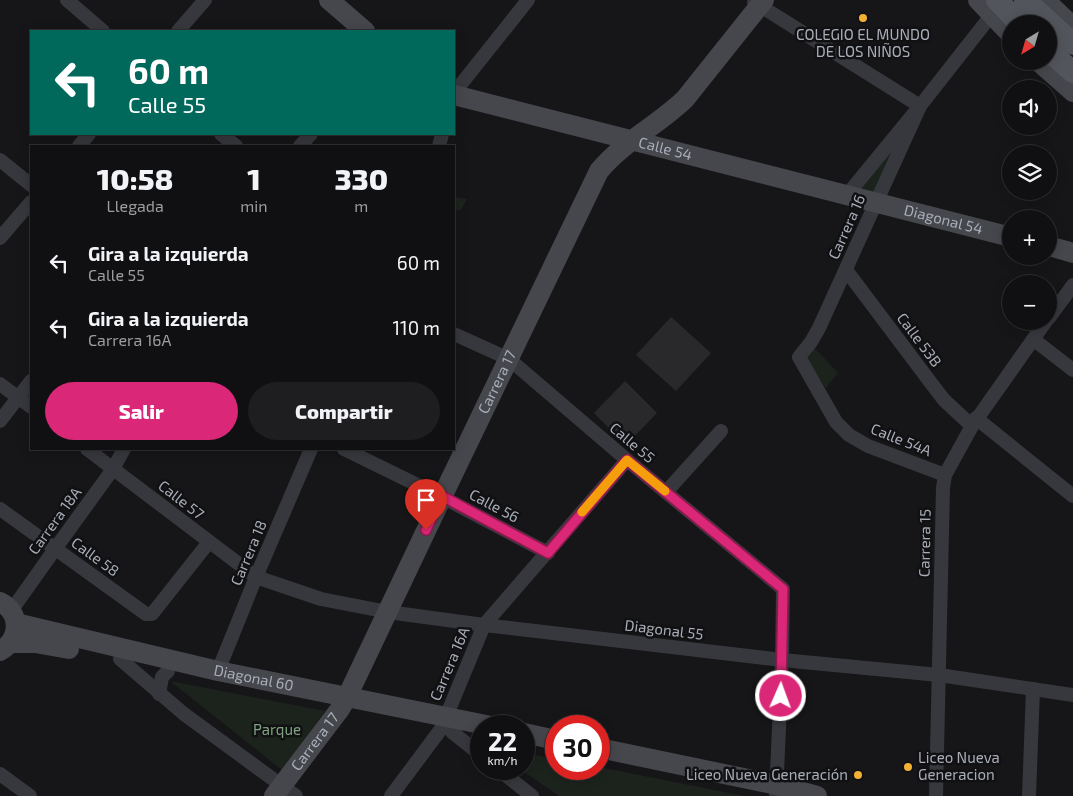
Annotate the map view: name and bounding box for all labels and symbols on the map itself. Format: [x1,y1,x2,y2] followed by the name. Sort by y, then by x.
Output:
[857,12,869,24] marker: COLEGIO EL MUNDO DE LOS NIÑOS
[1002,15,1058,70] north arrow
[796,25,930,60] place label: COLEGIO EL MUNDO DE LOS NIÑOS
[637,132,694,163] street label: Calle 54
[824,191,868,262] street label: Carrera 16
[902,200,985,237] street label: Diagonal 54
[894,309,946,370] street label: Calle 53B
[474,347,519,416] street label: Carrera 17
[606,418,659,466] street label: Calle 55
[868,419,935,460] street label: Calle 54A
[155,476,208,523] street label: Calle 57
[405,479,447,530] pin
[24,483,85,558] street label: Carrera 18A
[467,485,522,526] street label: Calle 56
[914,509,934,577] street label: Carrera 15
[226,517,270,588] street label: Carrera 18
[68,533,123,579] street label: Calle 58
[624,615,705,643] street label: Diagonal 55
[426,624,473,703] street label: Carrera 16A
[212,660,295,694] street label: Diagonal 60
[754,669,806,721] position arrow
[287,708,342,774] street label: Carrera 17
[545,715,610,780] speed limit sign: 30
[253,720,301,738] park label: Parque
[918,748,1000,783] place label: Liceo Nueva Generacion
[902,761,914,773] marker: Liceo Nueva Generacion
[686,765,848,783] place label: Liceo Nueva Generación
[852,769,864,781] marker: Liceo Nueva Generación

